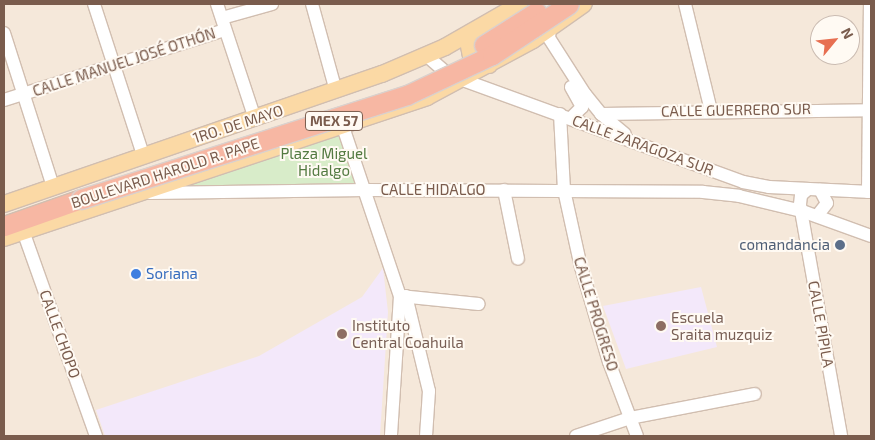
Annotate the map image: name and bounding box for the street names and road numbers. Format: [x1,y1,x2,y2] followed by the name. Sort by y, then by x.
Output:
[30,24,218,100] street label: CALLE MANUEL JOSÉ OTHÓN
[661,100,811,120] street label: CALLE GUERRERO SUR
[191,101,285,147] street label: 1RO. DE MAYO
[304,110,364,132] road number: MEX 57
[570,111,716,179] street label: CALLE ZARAGOZA SUR
[69,134,261,212] street label: BOULEVARD HAROLD R. PAPE
[380,181,486,199] street label: CALLE HIDALGO
[570,255,622,373] street label: CALLE PROGRESO
[805,279,837,369] street label: CALLE PÍPILA
[36,287,84,381] street label: CALLE CHOPO

